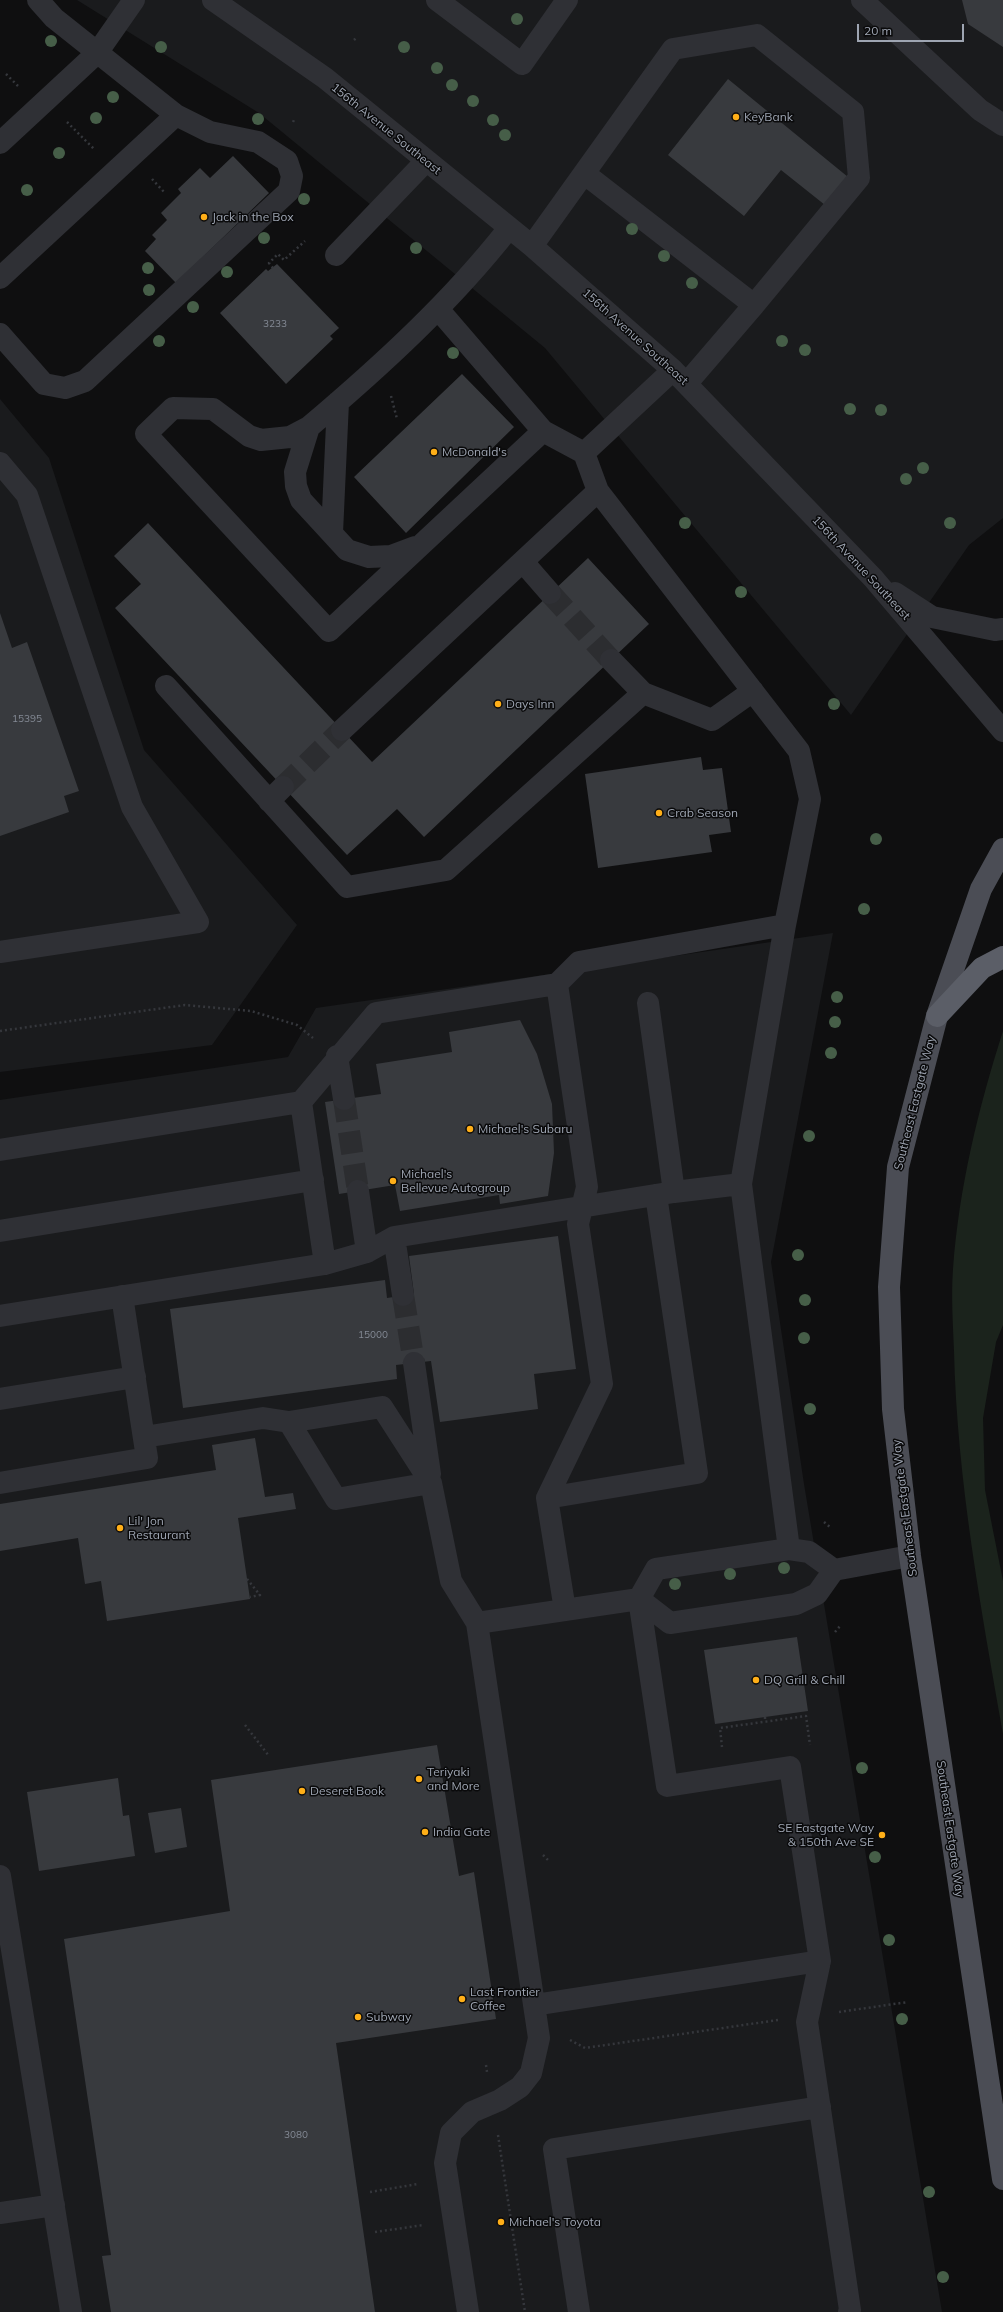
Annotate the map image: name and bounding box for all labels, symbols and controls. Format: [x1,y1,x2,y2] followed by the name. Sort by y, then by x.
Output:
[859,16,966,42] scale bar
[864,23,892,38] text: 20 m
[328,80,444,178] street label: 156th Avenue Southeast
[744,110,793,124] place label: KeyBank
[731,112,741,122] marker: KeyBank
[212,210,294,224] place label: Jack in the Box
[199,212,209,222] marker: Jack in the Box
[579,286,691,388] street label: 156th Avenue Southeast
[263,318,287,330] house number: 3233
[442,445,507,459] place label: McDonald's
[429,447,439,457] marker: McDonald's
[809,513,913,623] street label: 156th Avenue Southeast
[506,697,555,711] place label: Days Inn
[493,699,503,709] marker: Days Inn
[12,713,42,725] house number: 15395
[667,806,738,820] place label: Crab Season
[654,808,664,818] marker: Crab Season
[891,1034,939,1172] street label: Southeast Eastgate Way
[478,1122,573,1136] place label: Michael's Subaru
[465,1124,475,1134] marker: Michael's Subaru
[401,1167,510,1195] place label: Michael's Bellevue Autogroup
[388,1176,398,1186] marker: Michael's Bellevue Autogroup
[358,1329,388,1341] house number: 15000
[889,1439,921,1577] street label: Southeast Eastgate Way
[128,1514,190,1542] place label: Lil' Jon Restaurant
[115,1523,125,1533] marker: Lil' Jon Restaurant
[764,1673,845,1687] place label: DQ Grill & Chill
[751,1675,761,1685] marker: DQ Grill & Chill
[933,1760,967,1898] street label: Southeast Eastgate Way
[427,1765,480,1793] place label: Teriyaki and More
[414,1774,424,1784] marker: Teriyaki and More
[310,1784,384,1798] place label: Deseret Book
[297,1786,307,1796] marker: Deseret Book
[778,1821,874,1849] place label: SE Eastgate Way & 150th Ave SE
[433,1825,490,1839] place label: India Gate
[420,1827,430,1837] marker: India Gate
[877,1830,887,1840] marker: SE Eastgate Way & 150th Ave SE
[470,1985,540,2013] place label: Last Frontier Coffee
[457,1994,467,2004] marker: Last Frontier Coffee
[366,2010,411,2024] place label: Subway
[353,2012,363,2022] marker: Subway
[284,2129,308,2141] house number: 3080
[509,2215,601,2229] place label: Michael's Toyota
[496,2217,506,2227] marker: Michael's Toyota

